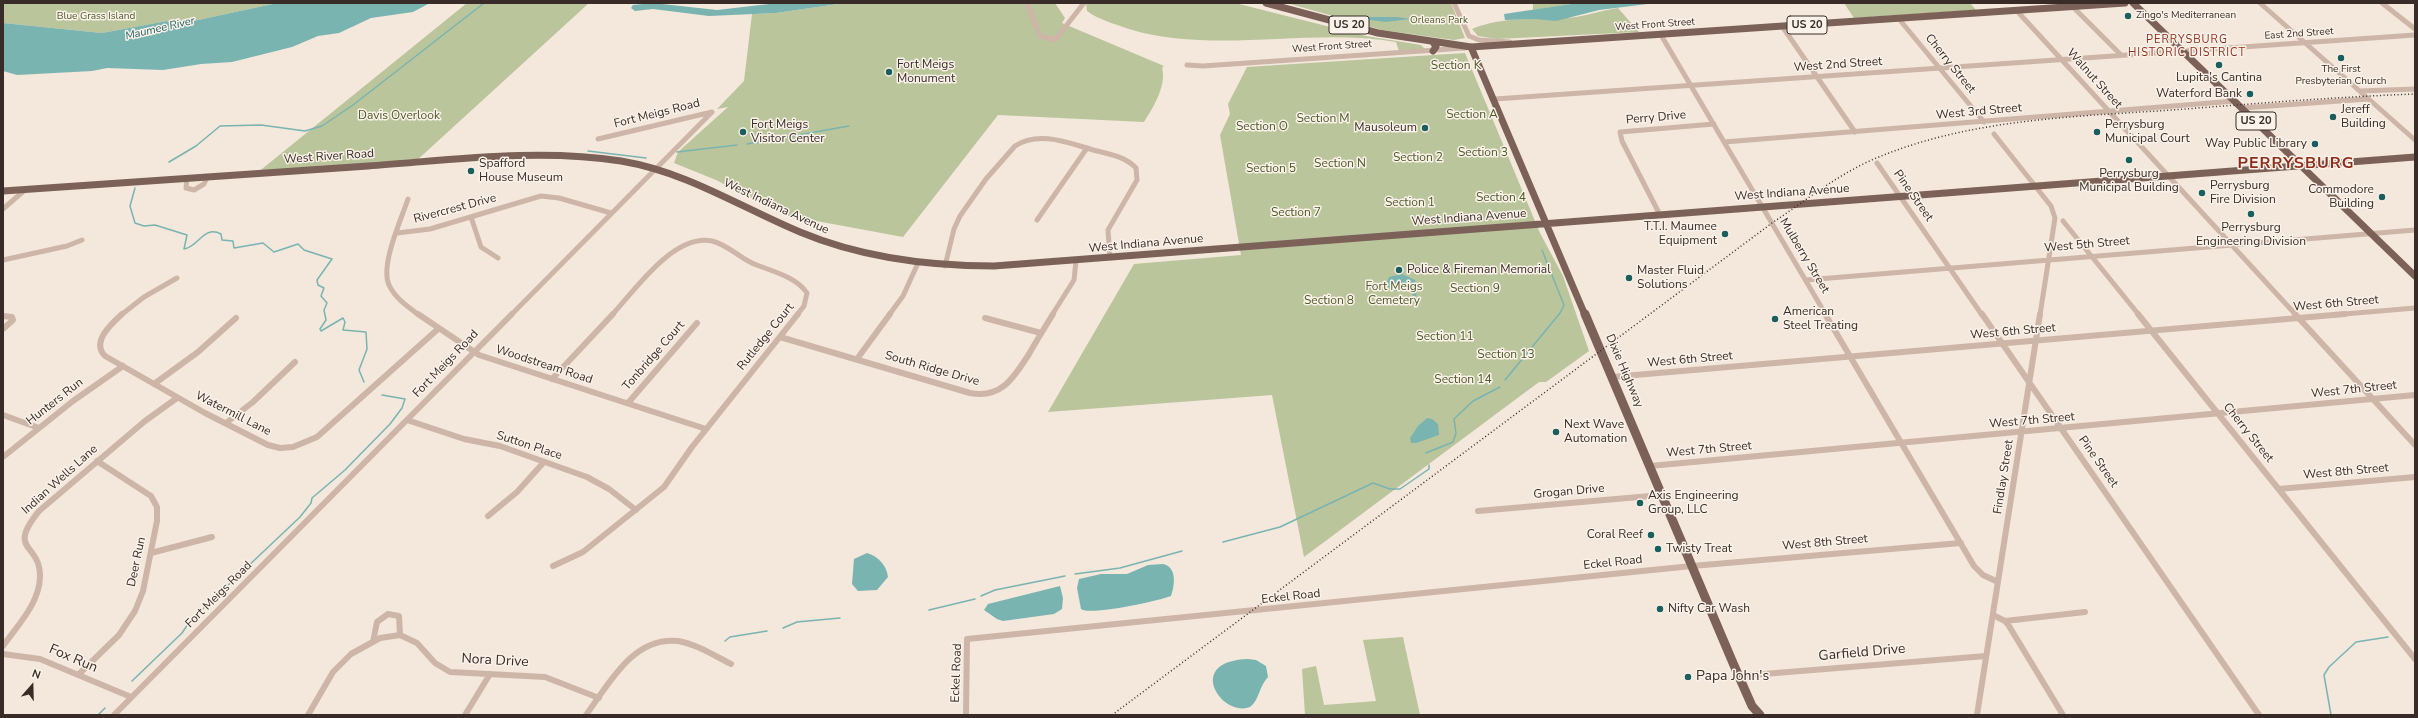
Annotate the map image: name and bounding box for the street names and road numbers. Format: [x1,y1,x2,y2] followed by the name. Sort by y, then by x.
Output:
[1329,16,1369,34] road number: US 20
[1615,16,1695,34] street label: West Front Street
[1787,16,1827,34] road number: US 20
[2264,26,2334,42] street label: East 2nd Street
[1922,31,1978,97] street label: Cherry Street
[1292,38,1372,56] street label: West Front Street
[2063,46,2125,112] street label: Walnut Street
[1793,55,1883,75] street label: West 2nd Street
[612,96,702,132] street label: Fort Meigs Road
[1935,101,2023,123] street label: West 3rd Street
[1625,108,1687,128] street label: Perry Drive
[2236,112,2276,130] road number: US 20
[283,147,375,167] street label: West River Road
[1890,168,1936,224] street label: Pine Street
[721,176,831,238] street label: West Indiana Avenue
[1734,182,1850,204] street label: West Indiana Avenue
[412,191,498,227] street label: Rivercrest Drive
[1411,207,1527,229] street label: West Indiana Avenue
[1776,216,1832,296] street label: Mulberry Street
[1088,232,1204,256] street label: West Indiana Avenue
[2044,234,2130,256] street label: West 5th Street
[2293,293,2379,315] street label: West 6th Street
[735,301,797,373] street label: Rutledge Court
[620,318,688,394] street label: Tonbridge Court
[1970,321,2056,343] street label: West 6th Street
[410,327,482,401] street label: Fort Meigs Road
[1602,332,1646,410] street label: Dixie Highway
[494,343,594,387] street label: Woodstream Road
[883,349,981,389] street label: South Ridge Drive
[1647,349,1733,371] street label: West 6th Street
[24,375,86,429] street label: Hunters Run
[2311,378,2397,402] street label: West 7th Street
[193,389,273,439] street label: Watermill Lane
[2220,400,2276,466] street label: Cherry Street
[1989,410,2075,432] street label: West 7th Street
[494,429,564,463] street label: Sutton Place
[2075,434,2121,490] street label: Pine Street
[1666,439,1752,461] street label: West 7th Street
[1991,439,2017,515] street label: Findlay Street
[19,442,101,518] street label: Indian Wells Lane
[2303,461,2389,483] street label: West 8th Street
[1533,482,1605,502] street label: Grogan Drive
[1782,532,1868,554] street label: West 8th Street
[125,536,149,588] street label: Deer Run
[1583,553,1643,573] street label: Eckel Road
[183,559,255,631] street label: Fort Meigs Road
[1261,587,1321,607] street label: Eckel Road
[46,641,100,677] street label: Fox Run
[1818,641,1906,665] street label: Garfield Drive
[949,643,965,703] street label: Eckel Road
[461,651,529,671] street label: Nora Drive

